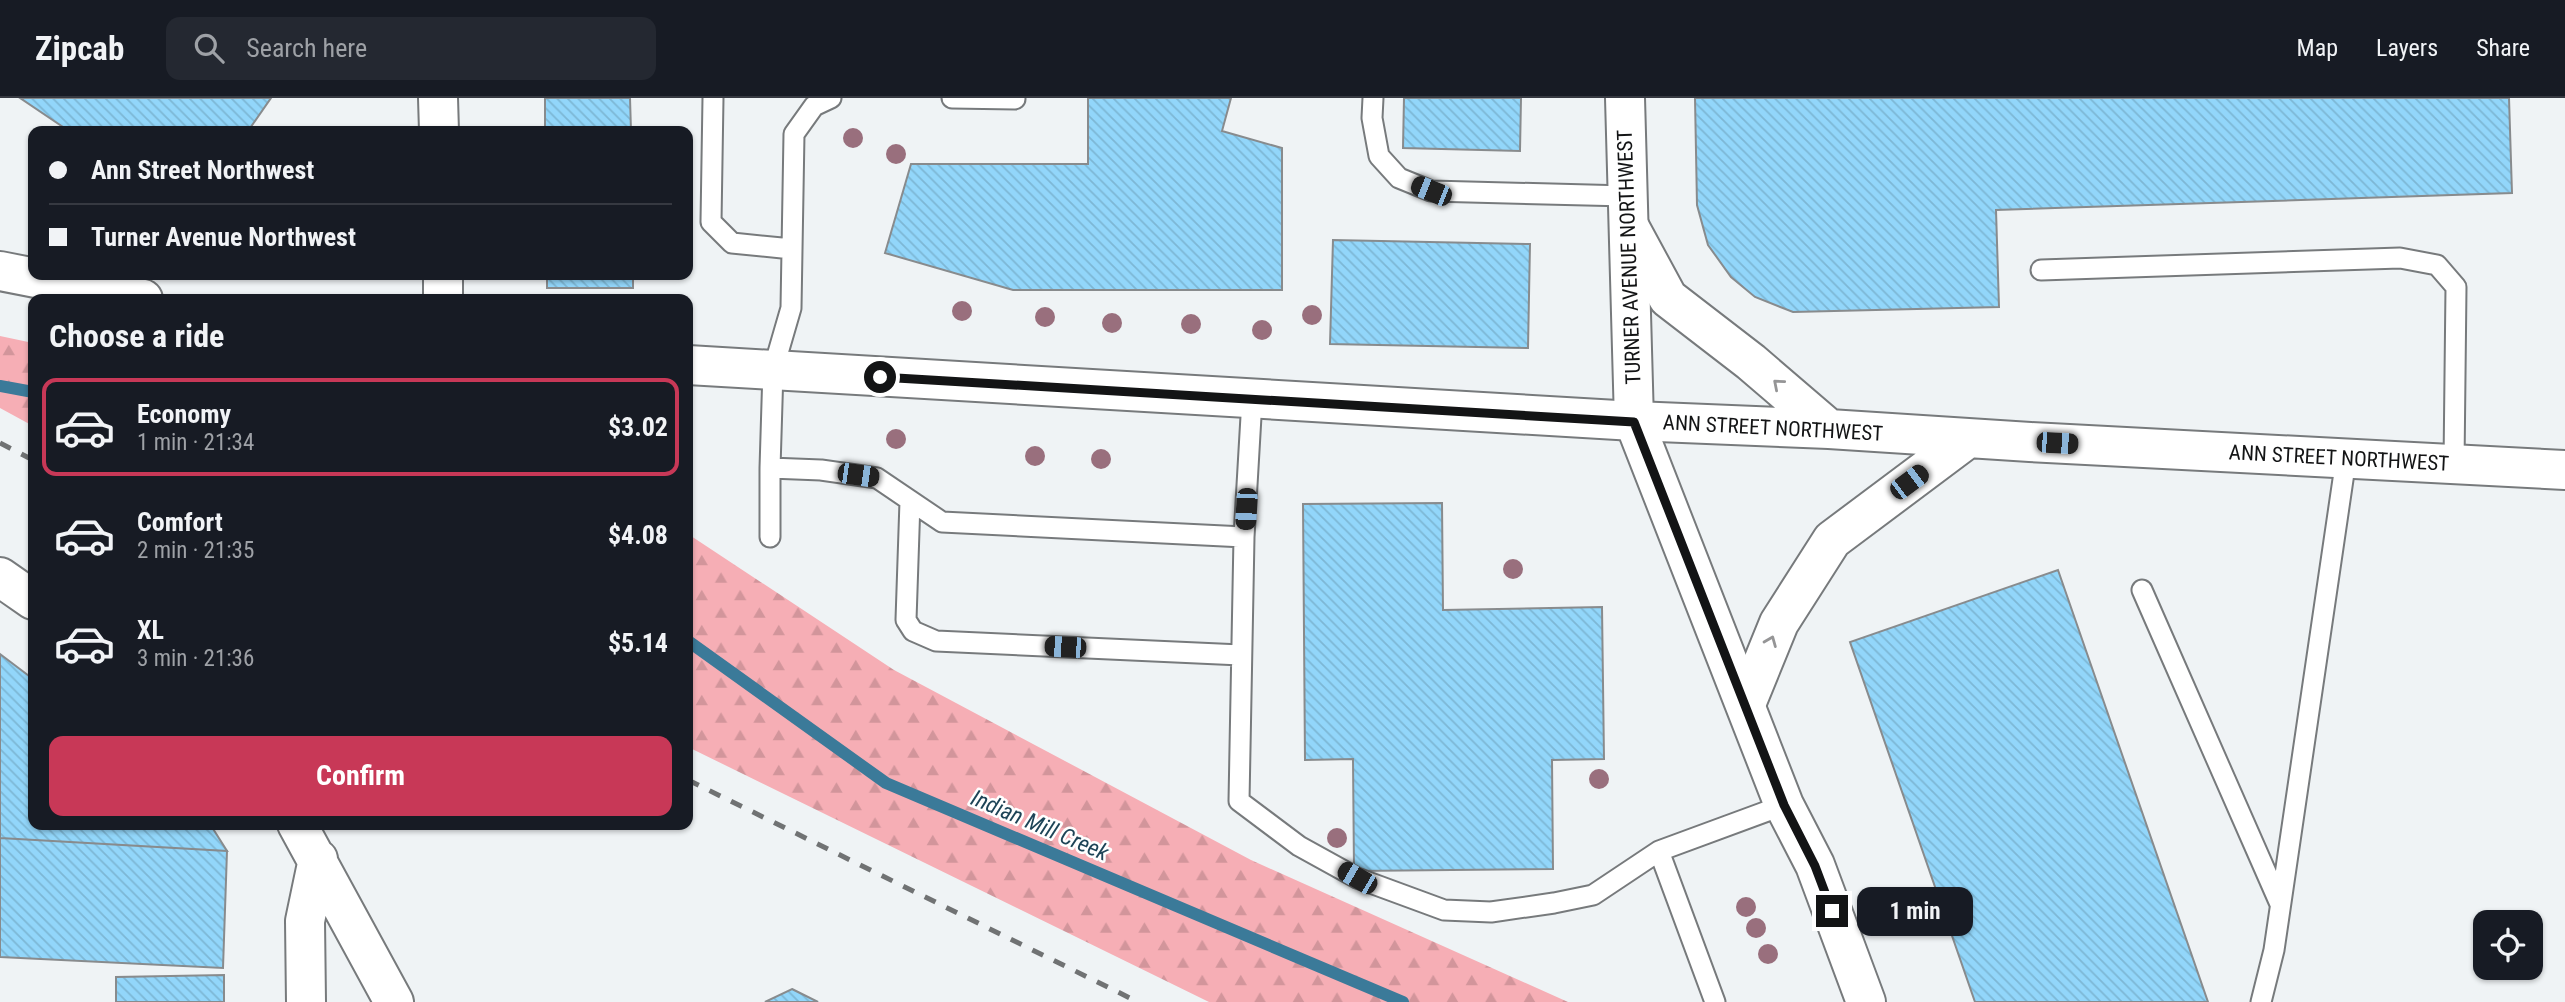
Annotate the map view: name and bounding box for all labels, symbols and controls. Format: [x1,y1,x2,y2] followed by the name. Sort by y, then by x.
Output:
[166,17,656,80] search box
[35,29,124,68] text: Zipcab
[190,29,228,67] icon: search
[246,33,367,63] text: Search here
[2297,34,2338,62] text: Map
[2376,34,2438,62] text: Layers
[2476,34,2530,62] text: Share
[1613,129,1645,385] street label: TURNER AVENUE NORTHWEST
[91,155,314,185] text: Ann Street Northwest
[1408,173,1455,209] car
[91,222,356,252] text: Turner Avenue Northwest
[49,317,224,355] text: Choose a ride
[864,361,896,393] route start
[1773,380,1786,392] one-way arrow
[53,396,116,459] icon: car
[137,399,231,429] text: Economy
[1662,410,1884,446] street label: ANN STREET NORTHWEST
[608,412,668,442] text: $3.02
[137,429,254,456] text: 1 min · 21:34
[2036,431,2079,455] car
[2228,440,2450,476] street label: ANN STREET NORTHWEST
[1886,461,1933,503] car
[836,462,881,488] car
[1235,487,1258,531] car
[53,504,116,567] icon: car
[137,507,223,537] text: Comfort
[608,520,668,550] text: $4.08
[137,537,254,564] text: 2 min · 21:35
[53,612,116,675] icon: car
[137,615,164,645] text: XL
[608,628,668,658] text: $5.14
[1044,635,1087,659] car
[1763,636,1777,648] one-way arrow
[137,645,254,672] text: 3 min · 21:36
[49,736,672,816] button: Confirm
[967,784,1114,867] water label: Indian Mill Creek
[1334,858,1381,898] car
[1856,886,1972,936] callout: 1 min
[1816,895,1848,927] route end
[1889,898,1941,925] text: 1 min
[2473,910,2543,980] map controls
[2473,910,2543,980] button: locate

